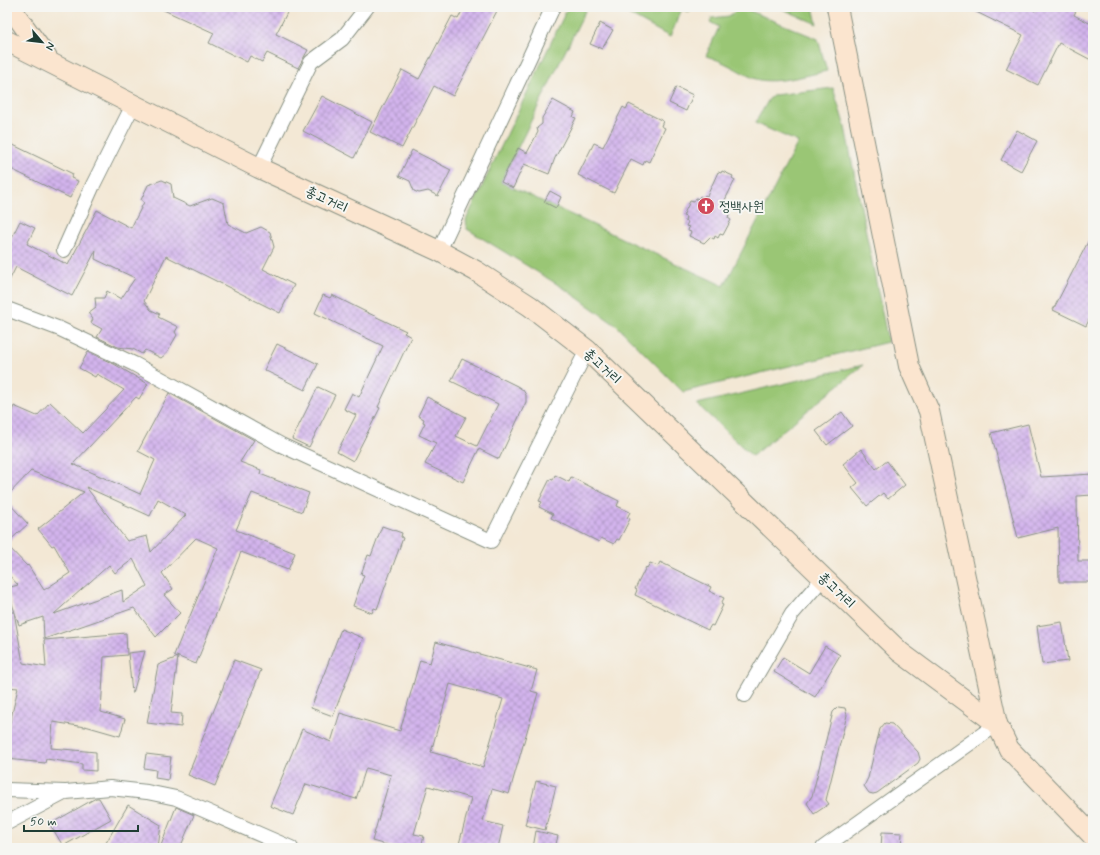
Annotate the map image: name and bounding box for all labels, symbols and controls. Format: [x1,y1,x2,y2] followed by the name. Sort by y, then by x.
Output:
[22,22,62,62] north arrow
[42,40,58,53] text: N
[302,182,351,218] street label: 총고거리
[696,196,716,216] church icon: 정백사원
[719,198,764,216] place label: 정백사원
[580,345,625,389] street label: 총고거리
[814,569,859,613] street label: 총고거리
[24,807,138,833] scale bar
[30,814,57,830] text: 50 m

